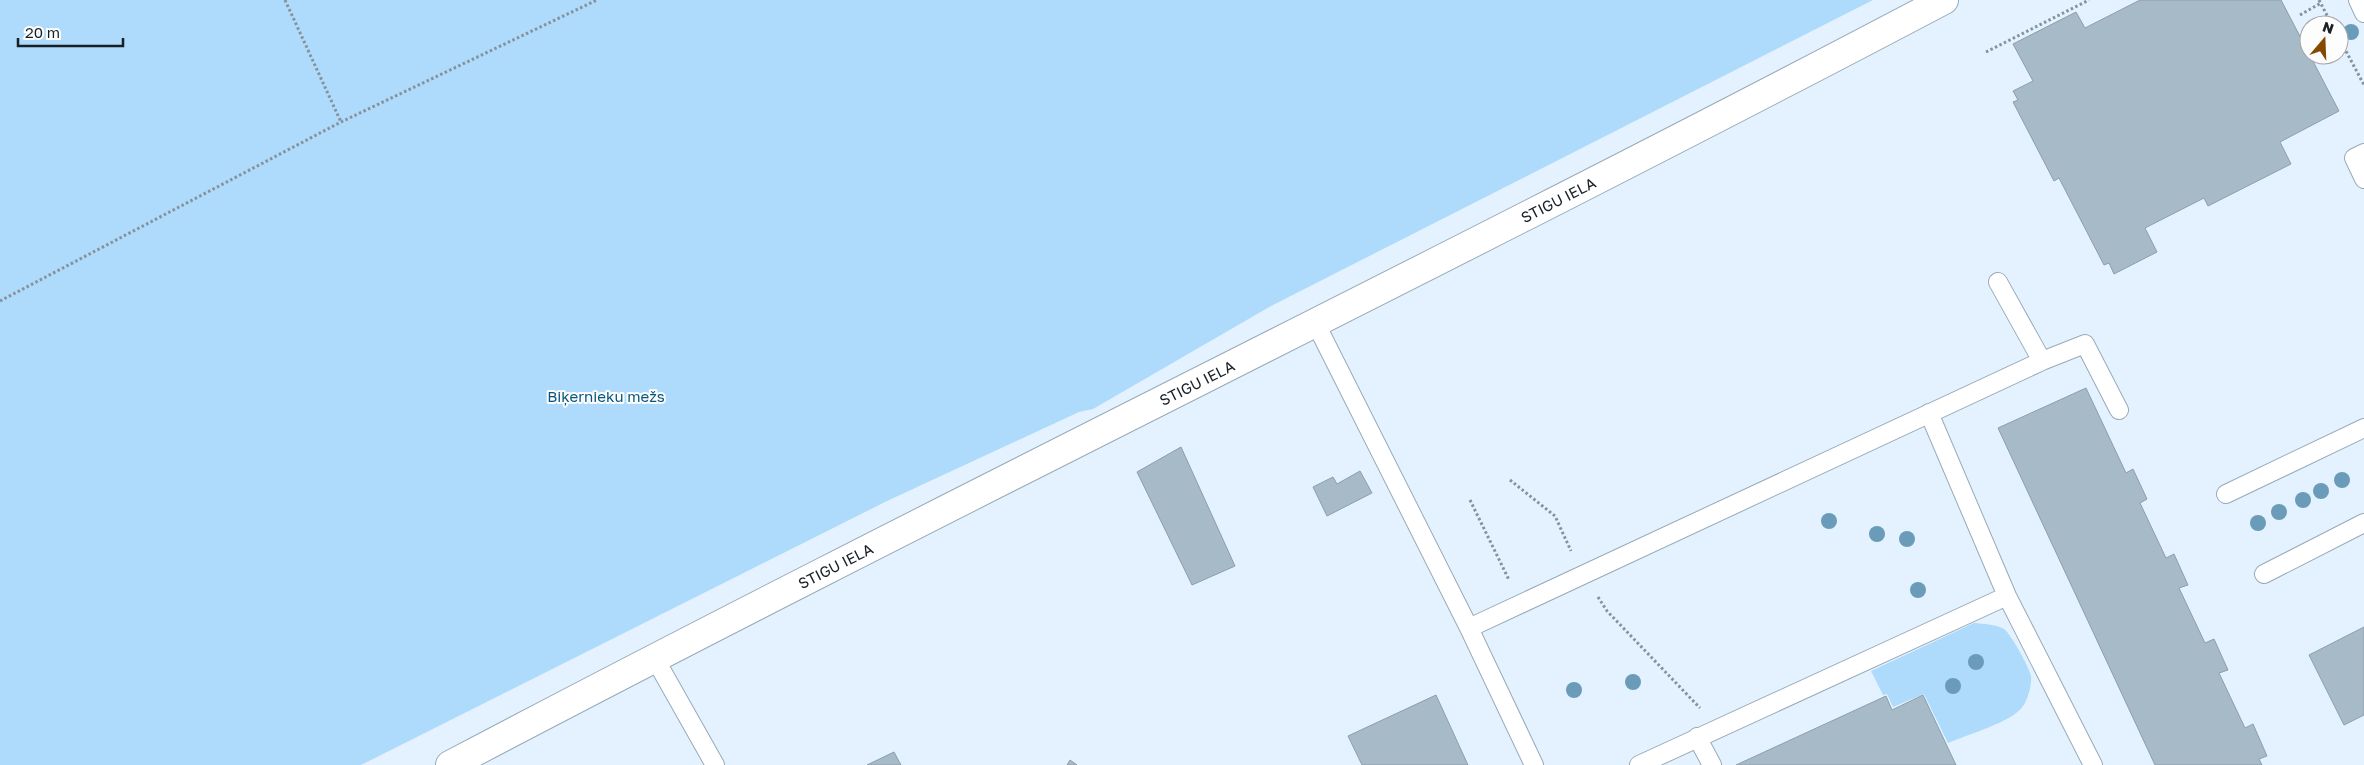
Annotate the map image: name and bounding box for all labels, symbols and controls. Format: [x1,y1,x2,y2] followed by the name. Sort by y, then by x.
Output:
[18,15,122,47] scale bar
[2299,15,2349,65] north arrow
[2321,17,2336,37] text: N
[25,23,60,41] text: 20 m
[1518,173,1599,226] street label: STIGU IELA
[1156,356,1237,409] street label: STIGU IELA
[547,387,665,406] park label: Biķernieku mežs
[795,539,876,592] street label: STIGU IELA

